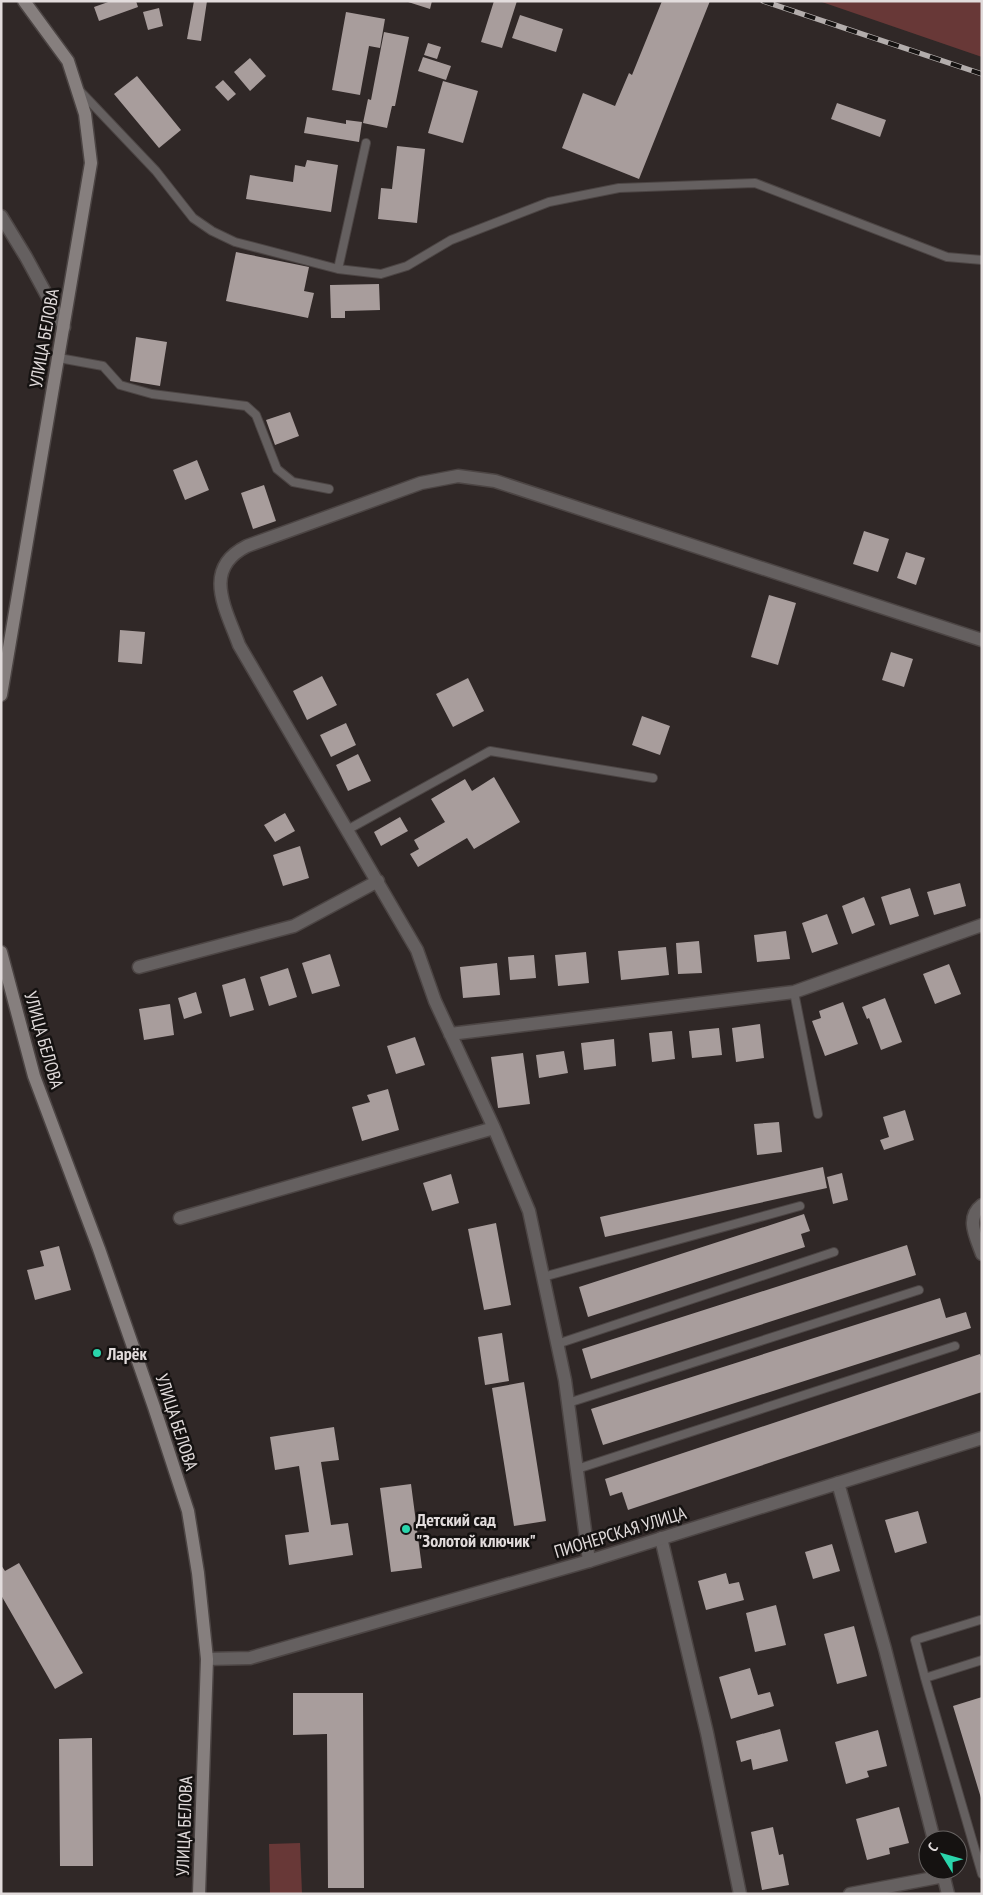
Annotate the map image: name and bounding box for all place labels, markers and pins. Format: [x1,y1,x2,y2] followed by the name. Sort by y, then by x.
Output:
[106,1342,147,1365] place label: Ларёк
[91,1347,103,1359] marker: Ларёк
[416,1508,536,1552] place label: Детский сад "Золотой ключик"
[400,1523,412,1535] marker: Детский сад "Золотой ключик"

